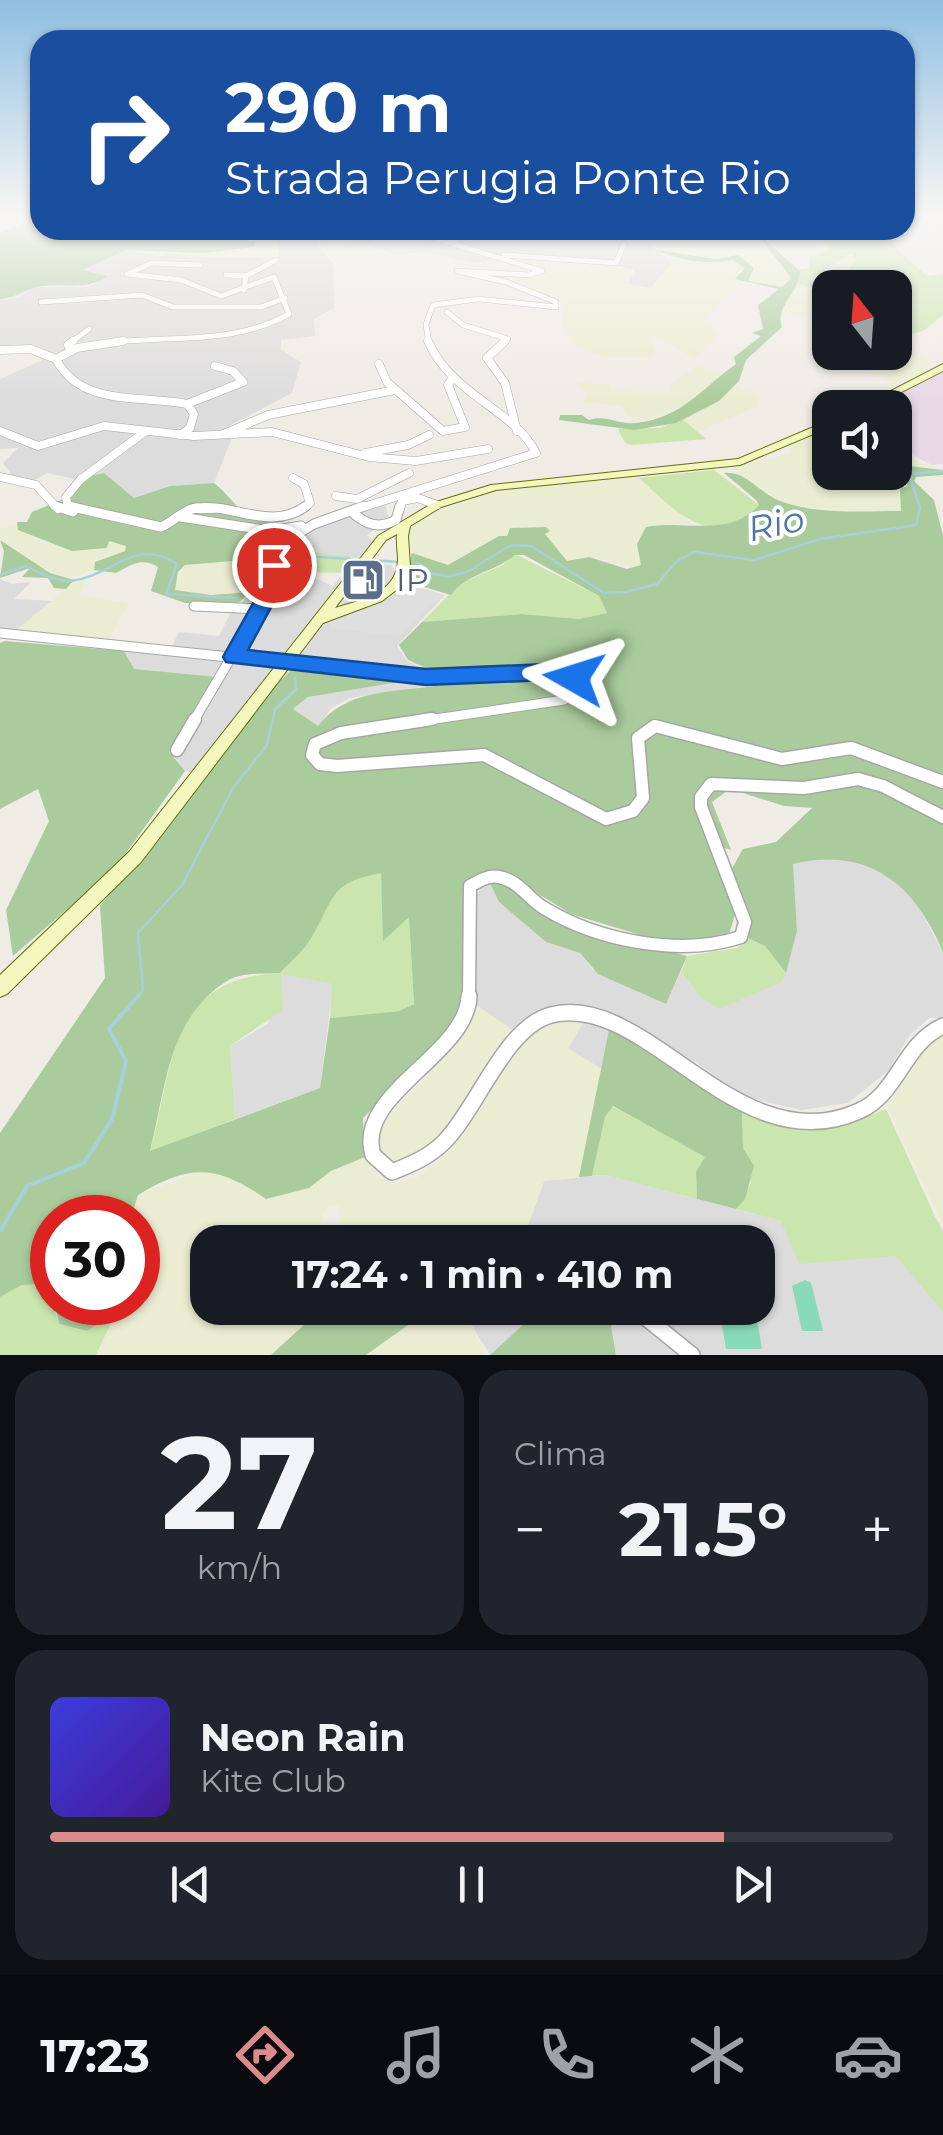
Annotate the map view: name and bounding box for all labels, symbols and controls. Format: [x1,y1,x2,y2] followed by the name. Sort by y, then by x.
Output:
[225,64,452,150] text: 290 m
[60,70,190,200] icon: right
[225,150,791,205] text: Strada Perugia Ponte Rio
[812,270,912,370] north arrow
[812,270,912,490] map controls
[812,390,912,490] button: sound
[744,497,808,550] water label: Rio
[232,523,317,608] pin
[247,538,302,593] icon: arrive
[340,557,386,603] fuel station icon: IP
[396,560,429,599] place label: IP
[522,626,626,730] position arrow
[30,1195,160,1325] speed limit sign: 30
[292,1251,673,1298] text: 17:24 · 1 min · 410 m
[161,1403,318,1562] text: 27
[514,1434,607,1473] text: Clima
[619,1483,788,1575] text: 21.5°
[514,1496,546,1563] text: −
[861,1496,893,1563] text: +
[197,1548,282,1587] text: km/h
[200,1714,405,1761] text: Neon Rain
[200,1761,346,1800] text: Kite Club
[163,1857,218,1912] icon: previous
[444,1857,499,1912] icon: pause
[725,1857,780,1912] icon: next
[230,2020,300,2090] icon: directions
[381,2020,451,2090] icon: music
[532,2020,602,2090] icon: phone
[682,2020,752,2090] icon: climate
[833,2020,903,2090] icon: car
[40,2028,150,2083] text: 17:23

